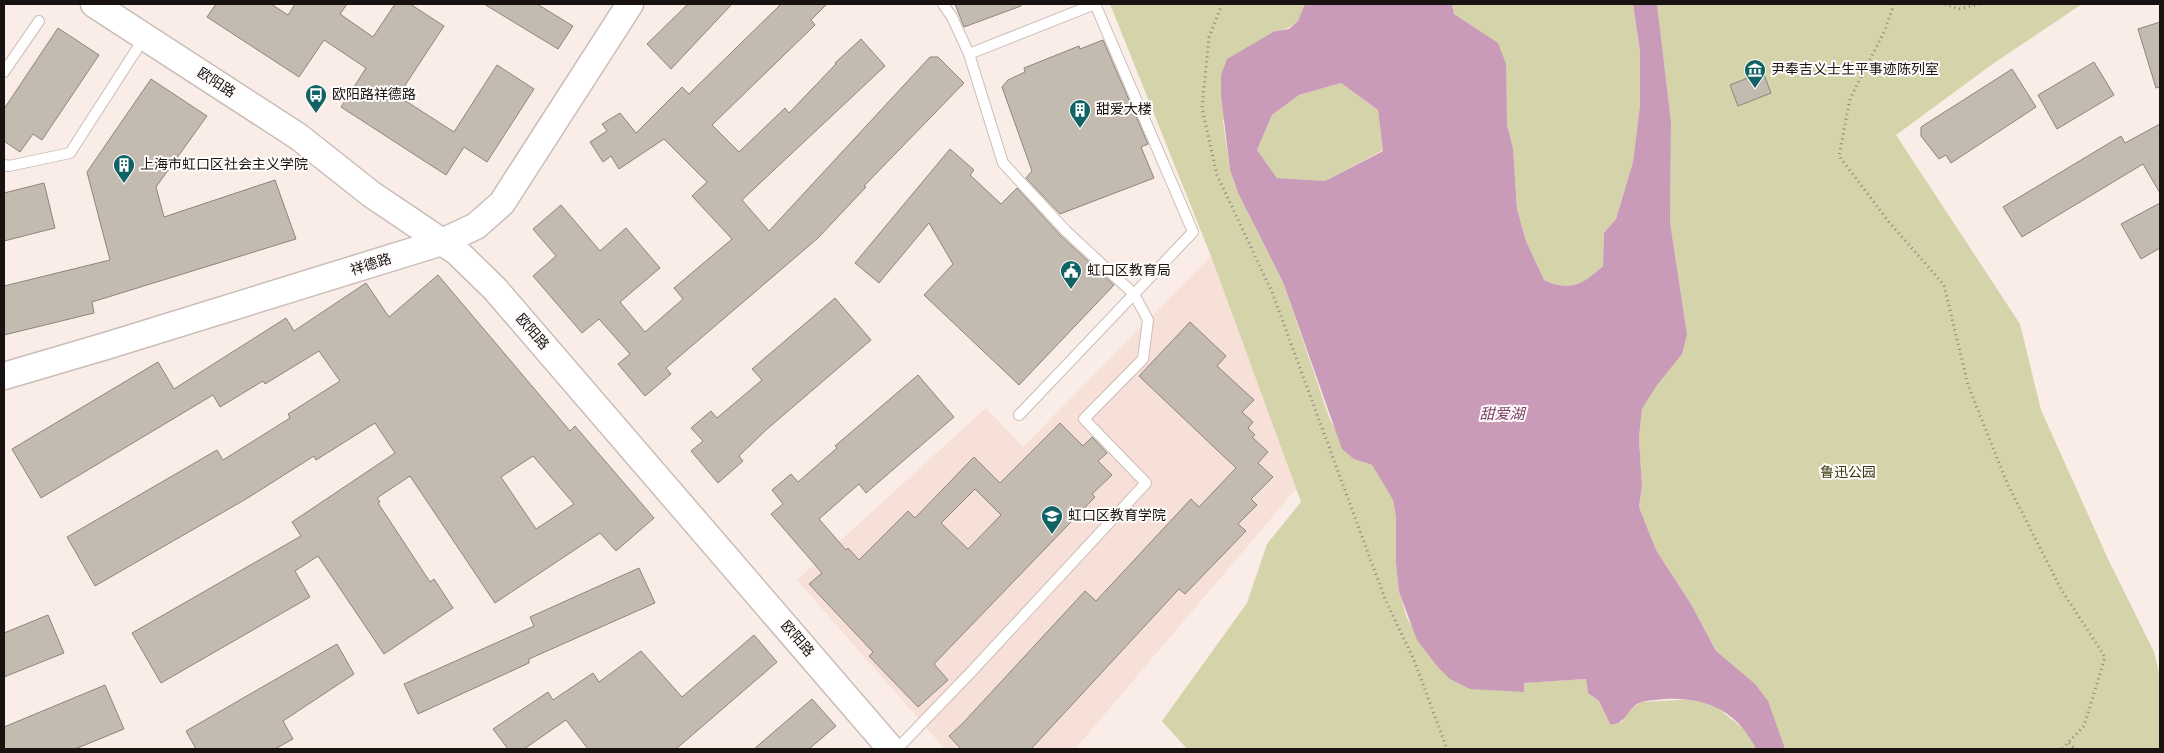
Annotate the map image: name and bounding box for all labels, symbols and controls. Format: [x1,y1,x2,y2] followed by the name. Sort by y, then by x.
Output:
[1743,58,1767,89] museum icon: 尹奉吉义士生平事迹陈列室
[1771,60,1939,80] place label: 尹奉吉义士生平事迹陈列室
[193,63,239,103] street label: 欧阳路
[304,83,328,114] bus stop icon: 欧阳路祥德路
[332,85,416,105] place label: 欧阳路祥德路
[1068,98,1092,129] building icon: 甜爱大楼
[1096,100,1152,120] place label: 甜爱大楼
[112,153,136,184] building icon: 上海市虹口区社会主义学院
[140,155,308,175] place label: 上海市虹口区社会主义学院
[348,249,394,281] street label: 祥德路
[1059,259,1083,290] public building icon: 虹口区教育局
[1087,261,1171,281] place label: 虹口区教育局
[511,310,553,354] street label: 欧阳路
[1479,404,1526,425] water label: 甜爱湖
[1820,463,1876,483] park label: 鲁迅公园
[1040,504,1064,535] school or university icon: 虹口区教育学院
[1068,506,1166,526] place label: 虹口区教育学院
[776,617,818,661] street label: 欧阳路

